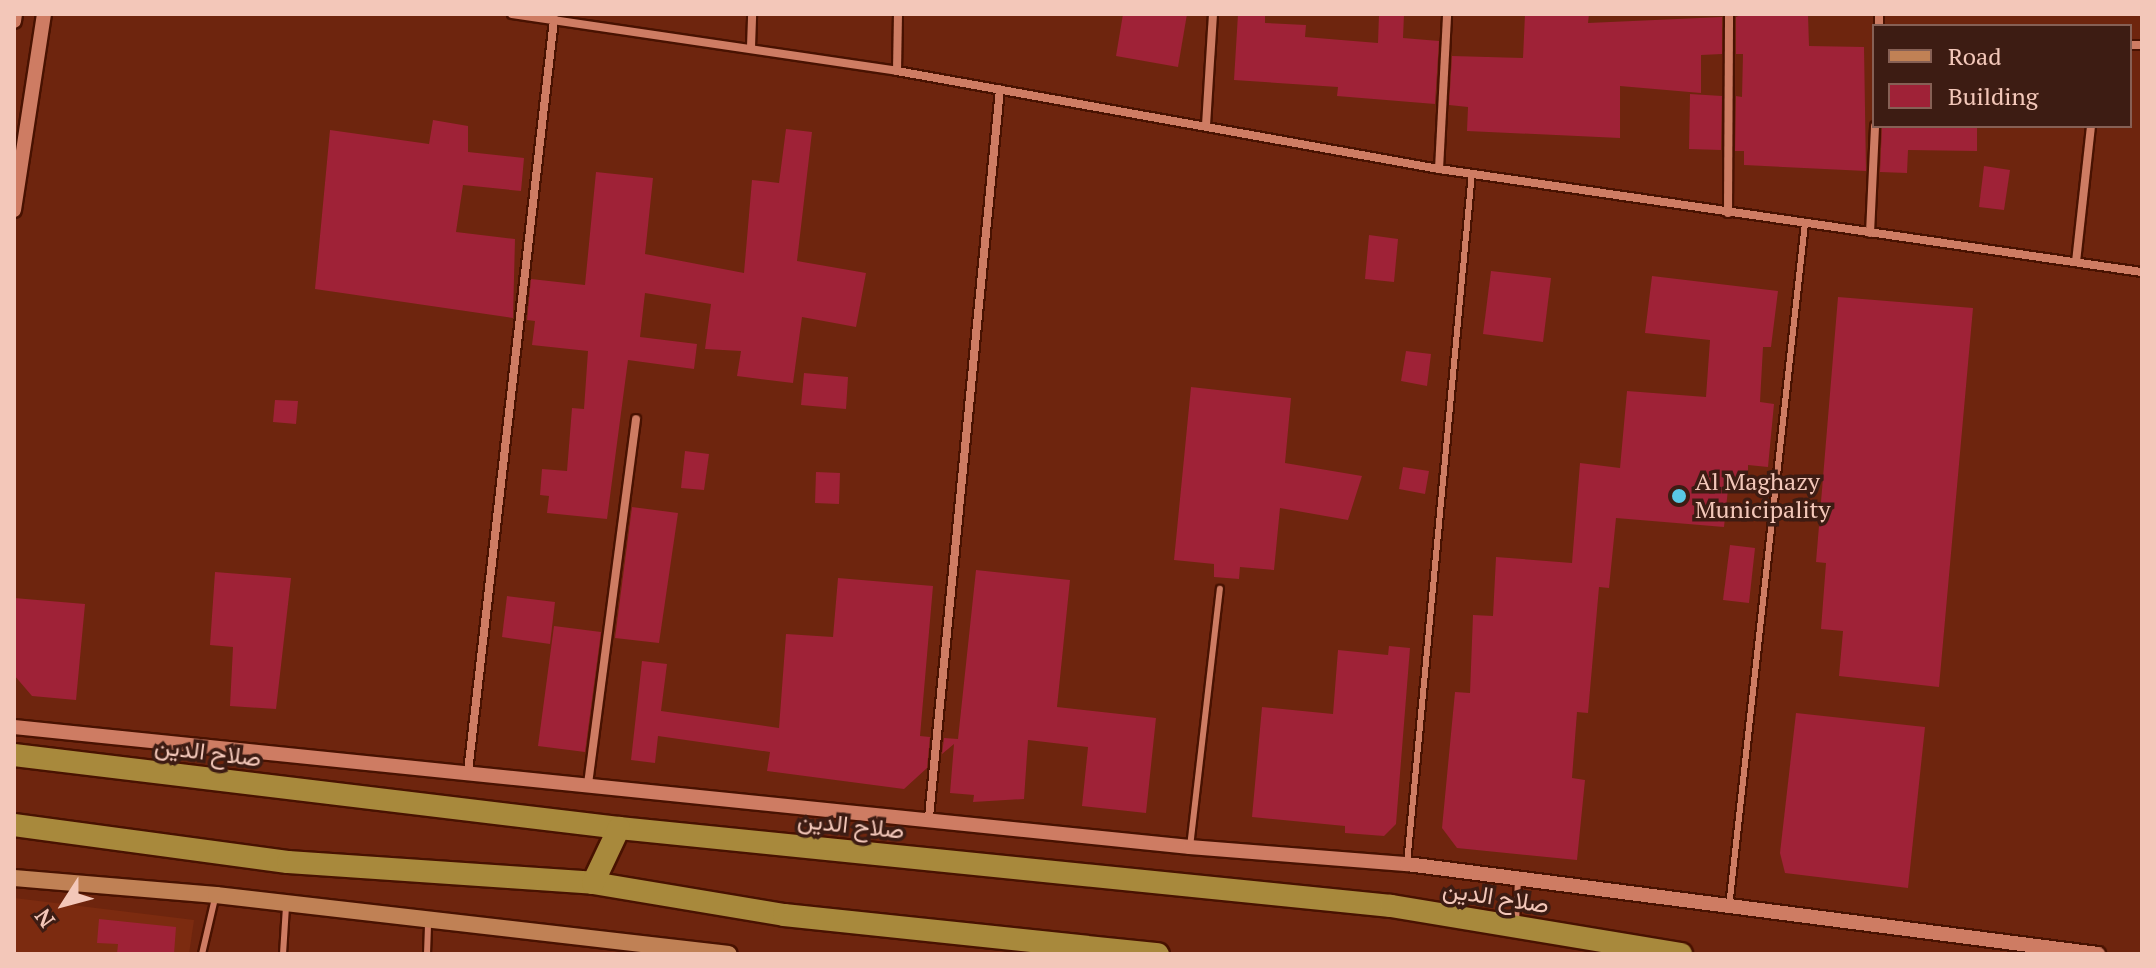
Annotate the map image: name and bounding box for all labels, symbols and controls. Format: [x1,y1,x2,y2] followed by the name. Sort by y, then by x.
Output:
[1872,24,2132,128] legend
[1948,40,2002,72] text: Road
[1948,80,2038,112] text: Building
[1695,468,1831,524] place label: Al Maghazy Municipality
[1670,487,1688,505] marker: Al Maghazy Municipality
[153,731,263,773] street label: صلاح الدين
[796,805,906,845] street label: صلاح الدين
[24,864,104,944] north arrow
[1441,874,1551,920] street label: صلاح الدين
[28,903,61,934] text: N

